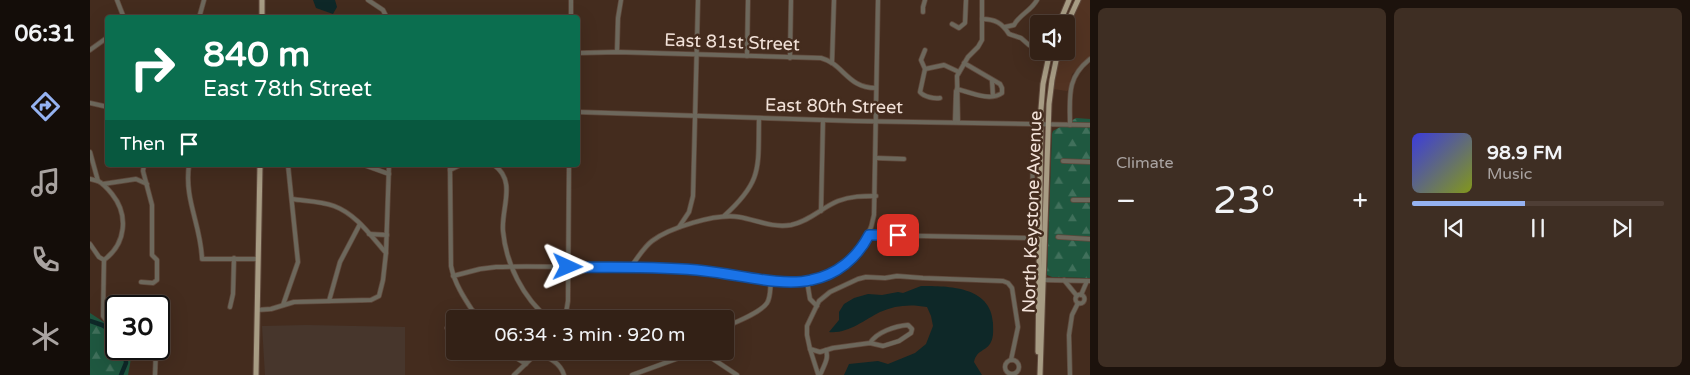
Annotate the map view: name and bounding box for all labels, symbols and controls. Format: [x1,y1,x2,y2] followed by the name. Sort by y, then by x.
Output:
[1030,15,1075,60] map controls
[1030,15,1075,60] button: sound
[15,21,75,47] text: 06:31
[664,29,800,55] street label: East 81st Street
[203,34,310,76] text: 840 m
[120,35,185,100] icon: right
[203,76,372,102] text: East 78th Street
[28,89,63,124] icon: directions
[765,94,903,118] street label: East 80th Street
[1017,110,1047,314] street label: North Keystone Avenue
[175,130,203,158] icon: arrive
[120,133,165,155] text: Then
[1487,142,1563,164] text: 98.9 FM
[1116,153,1174,173] text: Climate
[1487,164,1532,184] text: Music
[28,165,63,200] icon: music
[1213,178,1275,224] text: 23°
[1116,184,1136,218] text: −
[1352,184,1368,218] text: +
[877,214,919,256] pin
[1440,214,1468,242] icon: previous
[1524,214,1552,242] icon: pause
[1608,214,1636,242] icon: next
[884,221,912,249] icon: arrive
[541,240,593,292] position arrow
[28,242,63,277] icon: phone
[105,295,170,360] speed limit sign: 30
[28,319,63,354] icon: climate
[494,324,686,346] text: 06:34 · 3 min · 920 m

